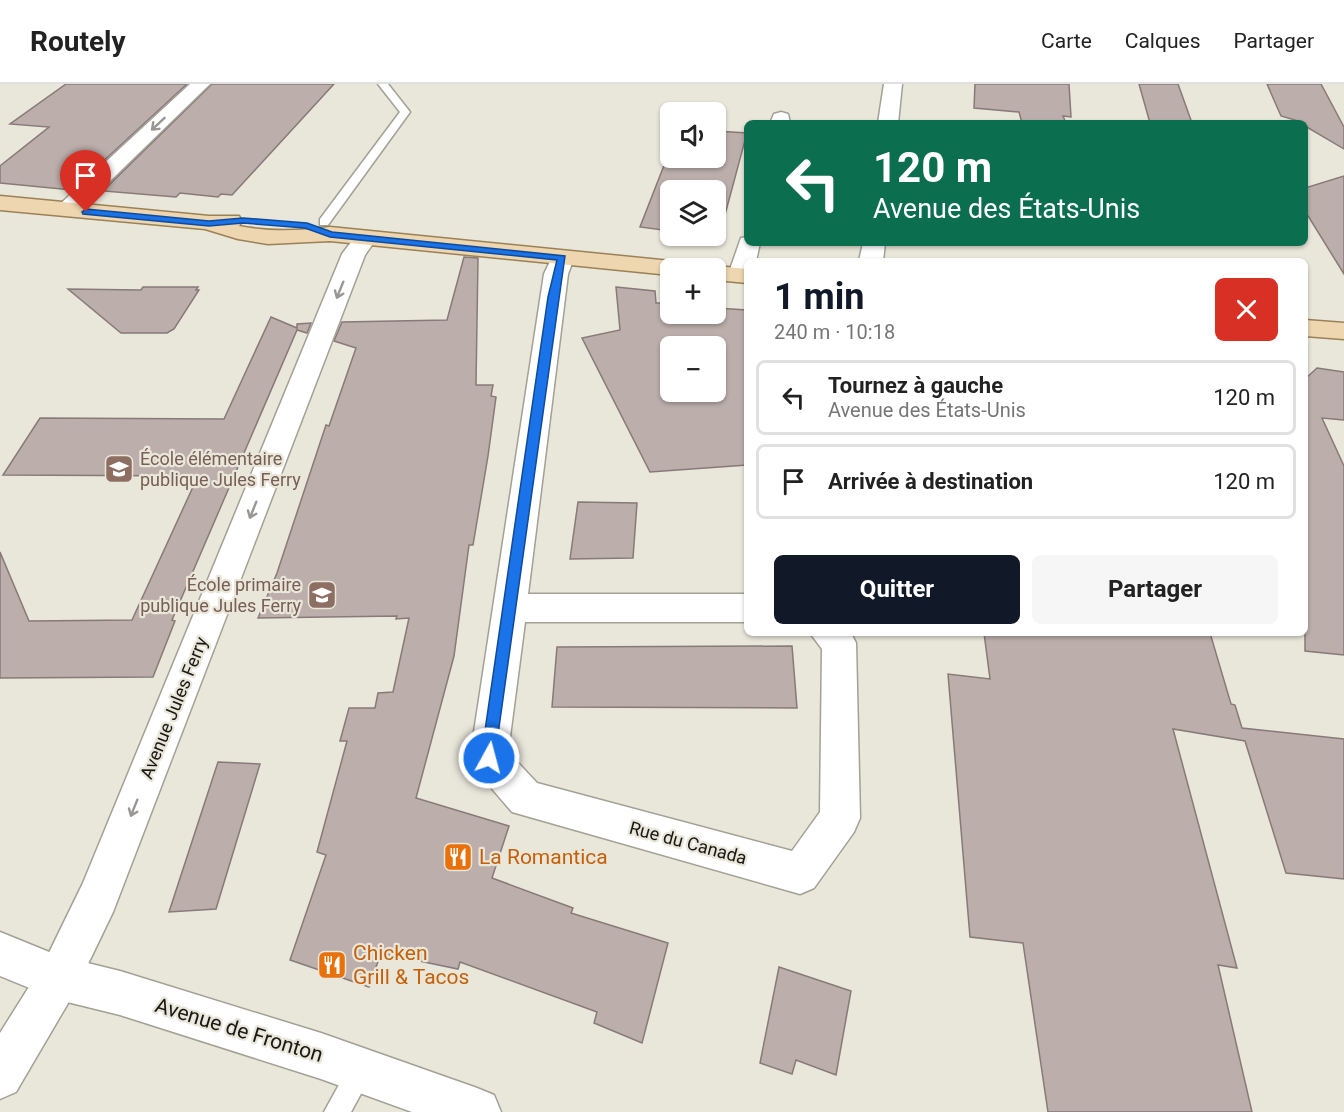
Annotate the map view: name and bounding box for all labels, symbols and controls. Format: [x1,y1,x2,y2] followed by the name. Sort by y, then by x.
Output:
[30,25,126,58] text: Routely
[1041,29,1092,53] text: Carte
[1125,29,1200,53] text: Calques
[1233,29,1314,53] text: Partager
[660,102,726,402] map controls
[660,102,726,168] button: sound
[151,117,166,131] one-way arrow
[873,143,992,192] text: 120 m
[774,144,852,222] icon: left
[60,150,111,212] pin
[69,159,102,192] icon: arrive
[660,180,726,246] button: layers
[873,193,1140,225] text: Avenue des États-Unis
[660,258,726,324] button: +
[774,276,865,318] text: 1 min
[1215,278,1278,341] button: close
[334,280,345,298] one-way arrow
[774,320,895,344] text: 240 m · 10:18
[660,336,726,402] button: −
[828,373,1003,398] text: Tournez à gauche
[777,381,810,414] icon: left
[1213,385,1275,410] text: 120 m
[828,398,1026,422] text: Avenue des États-Unis
[140,448,301,490] place label: École élémentaire publique Jules Ferry
[103,453,135,485] school or university icon: École élémentaire publique Jules Ferry
[777,465,810,498] icon: arrive
[828,469,1033,494] text: Arrivée à destination
[1213,469,1275,494] text: 120 m
[247,500,258,519] one-way arrow
[774,555,1020,624] button: Quitter
[1032,555,1278,624] button: Partager
[140,574,301,616] place label: École primaire publique Jules Ferry
[306,579,338,611] school or university icon: École primaire publique Jules Ferry
[136,633,212,782] street label: Avenue Jules Ferry
[457,726,521,790] position arrow
[128,798,139,817] one-way arrow
[627,817,749,868] street label: Rue du Canada
[442,841,474,873] restaurant icon: La Romantica
[479,845,608,869] place label: La Romantica
[353,941,469,989] place label: Chicken Grill & Tacos
[316,949,348,981] restaurant icon: Chicken Grill & Tacos
[152,993,326,1067] street label: Avenue de Fronton

